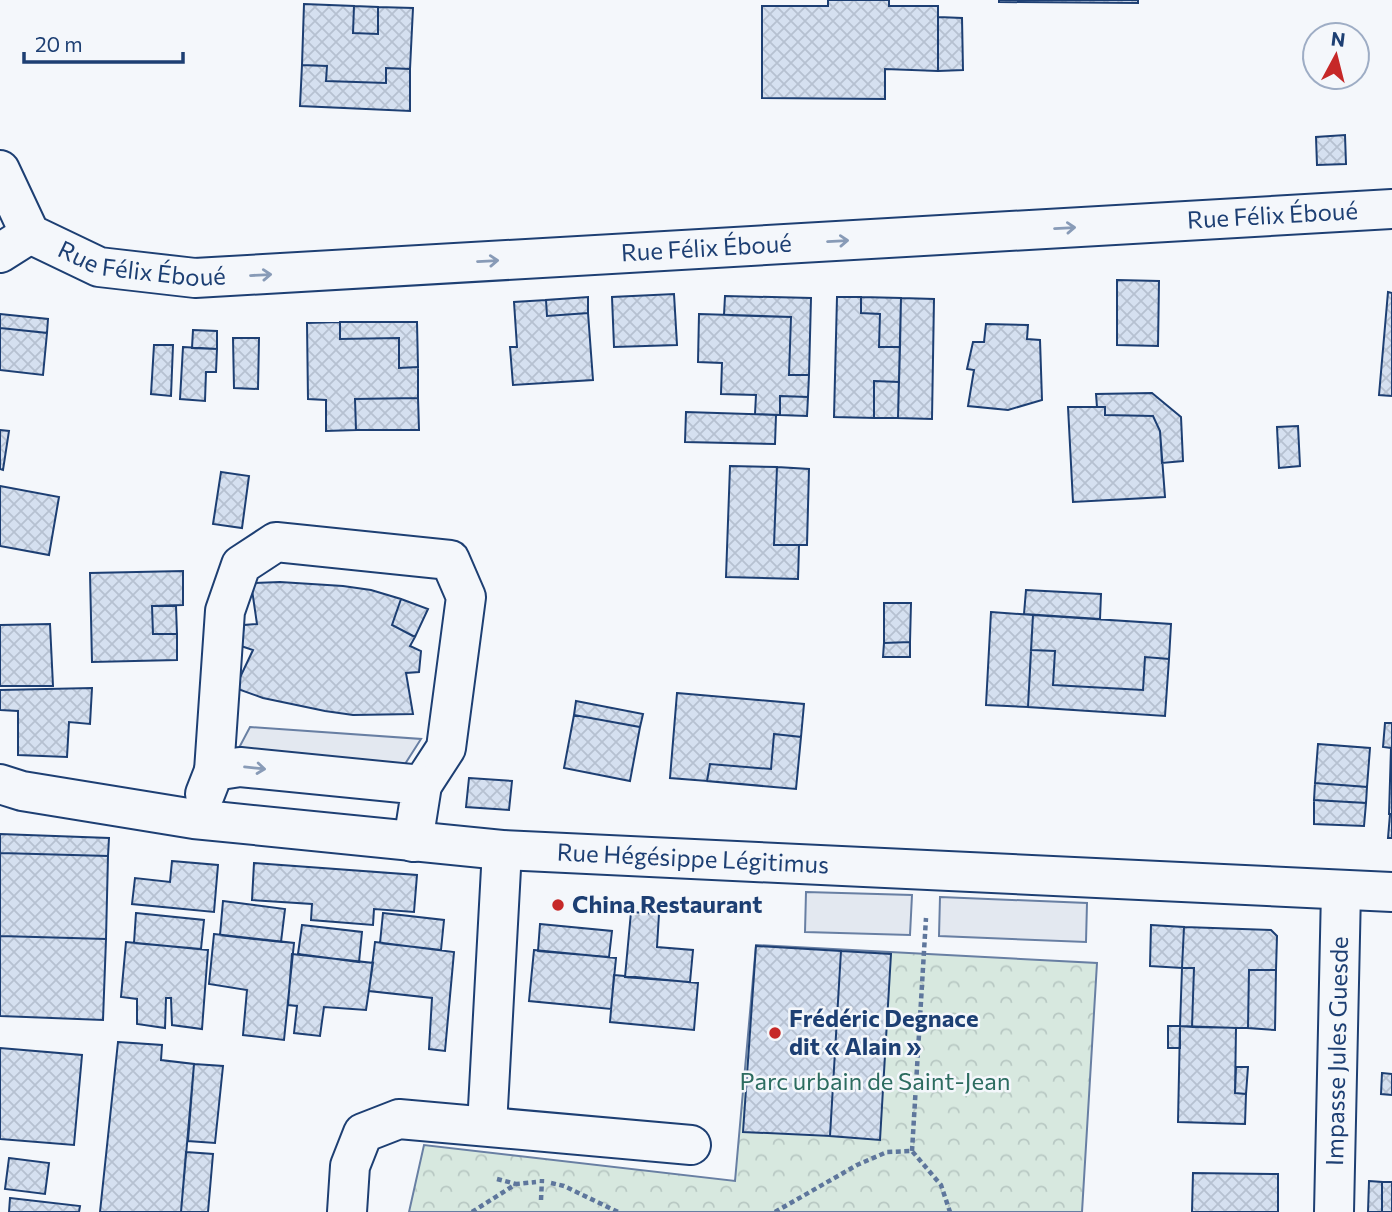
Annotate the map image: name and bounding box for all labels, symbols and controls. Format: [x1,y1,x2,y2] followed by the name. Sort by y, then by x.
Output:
[24,21,184,65] scale bar
[1301,21,1371,91] north arrow
[1330,26,1347,51] text: N
[35,31,83,56] text: 20 m
[1186,195,1359,234] street label: Rue Félix Éboué
[1053,221,1076,234] one-way arrow
[620,228,793,266] street label: Rue Félix Éboué
[54,234,226,291] street label: Rue Félix Éboué
[826,235,849,248] one-way arrow
[477,255,500,268] one-way arrow
[250,268,273,281] one-way arrow
[243,762,266,775] one-way arrow
[556,837,830,878] street label: Rue Hégésippe Légitimus
[572,889,762,918] place label: China Restaurant
[550,897,566,913] marker: China Restaurant
[1319,936,1353,1166] street label: Impasse Jules Guesde
[789,1003,979,1060] place label: Frédéric Degnace dit « Alain »
[767,1025,783,1041] marker: Frédéric Degnace dit « Alain »
[739,1066,1011,1095] park label: Parc urbain de Saint-Jean

